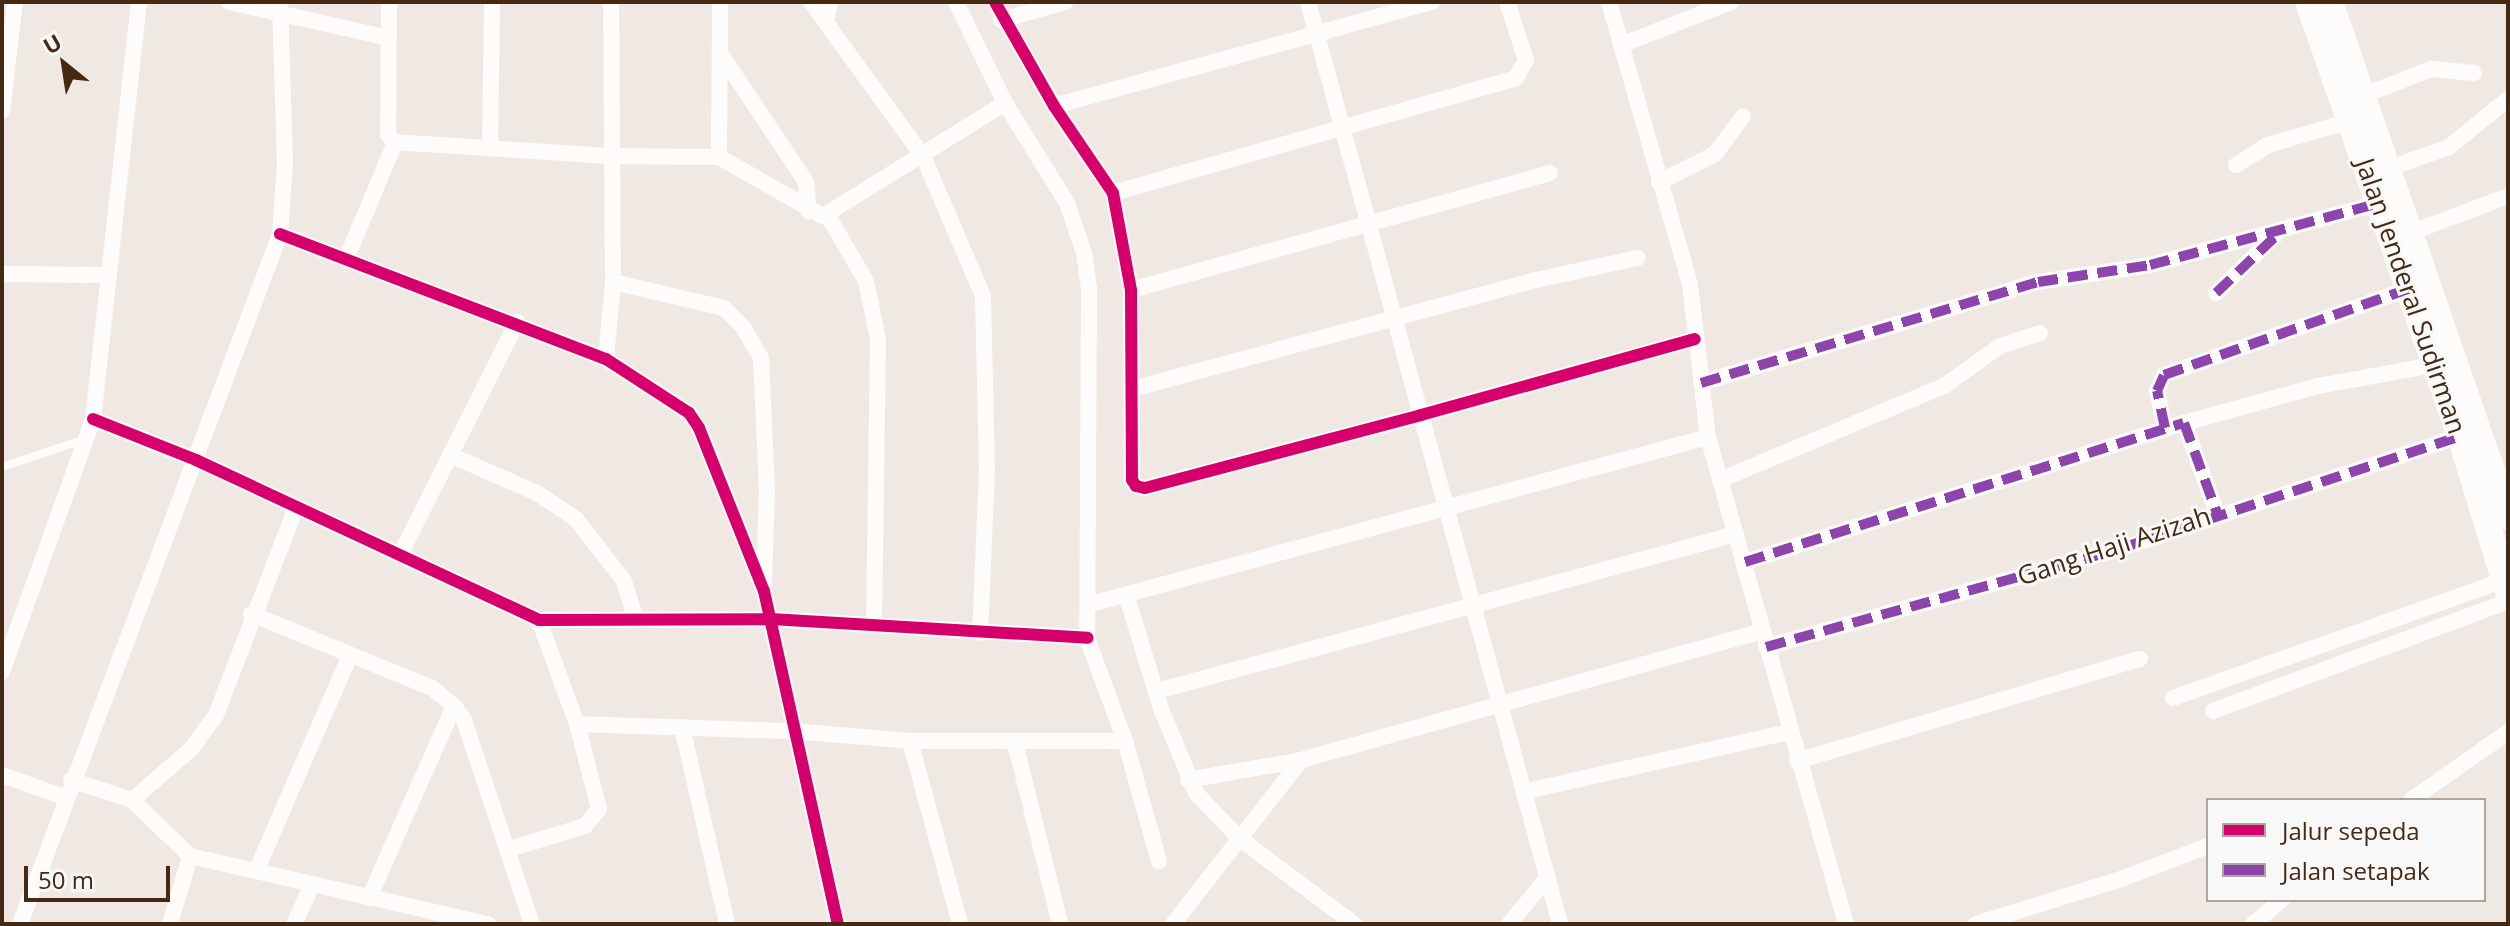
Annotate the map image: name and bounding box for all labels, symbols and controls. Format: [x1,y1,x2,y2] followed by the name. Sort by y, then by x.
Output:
[24,24,104,104] north arrow
[37,26,67,60] text: U
[2349,154,2473,438] street label: Jalan Jenderal Sudirman
[2013,500,2215,592] street label: Gang Haji Azizah
[2206,798,2486,902] legend
[2282,814,2420,847] text: Jalur sepeda
[28,850,174,900] scale bar
[2282,854,2430,887] text: Jalan setapak
[38,863,94,896] text: 50 m

